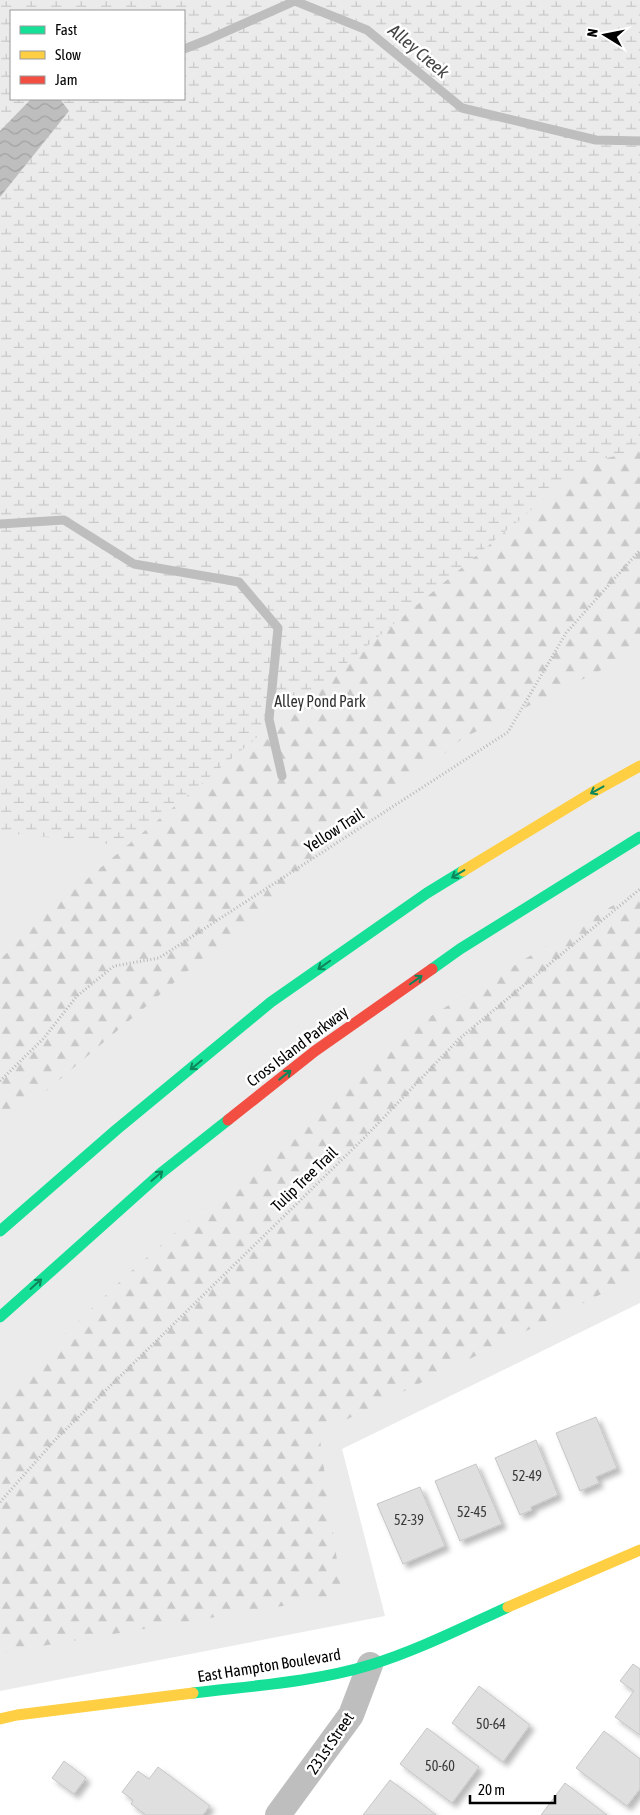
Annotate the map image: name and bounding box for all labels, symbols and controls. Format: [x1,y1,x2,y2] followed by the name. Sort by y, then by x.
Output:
[10,10,185,100] legend
[580,10,630,60] north arrow
[384,19,454,83] water label: Alley Creek
[55,21,77,38] text: Fast
[584,27,601,38] text: N
[55,46,81,63] text: Slow
[55,71,78,88] text: Jam
[274,692,366,711] park label: Alley Pond Park
[591,785,605,795] one-way arrow
[301,804,367,856] street label: Yellow Trail
[452,869,466,879] one-way arrow
[317,960,331,970] one-way arrow
[409,975,423,985] one-way arrow
[243,1002,352,1091] street label: Cross Island Parkway
[189,1059,202,1070] one-way arrow
[278,1070,292,1080] one-way arrow
[267,1143,342,1216] street label: Tulip Tree Trail
[151,1170,164,1182] one-way arrow
[29,1278,42,1289] one-way arrow
[512,1468,542,1484] house number: 52-49
[457,1504,487,1520] house number: 52-45
[394,1512,424,1528] house number: 52-39
[196,1645,342,1686] street label: East Hampton Boulevard
[303,1709,357,1777] street label: 231st Street
[476,1716,506,1732] house number: 50-64
[425,1758,455,1774] house number: 50-60
[470,1772,555,1804] scale bar
[478,1781,505,1798] text: 20 m

